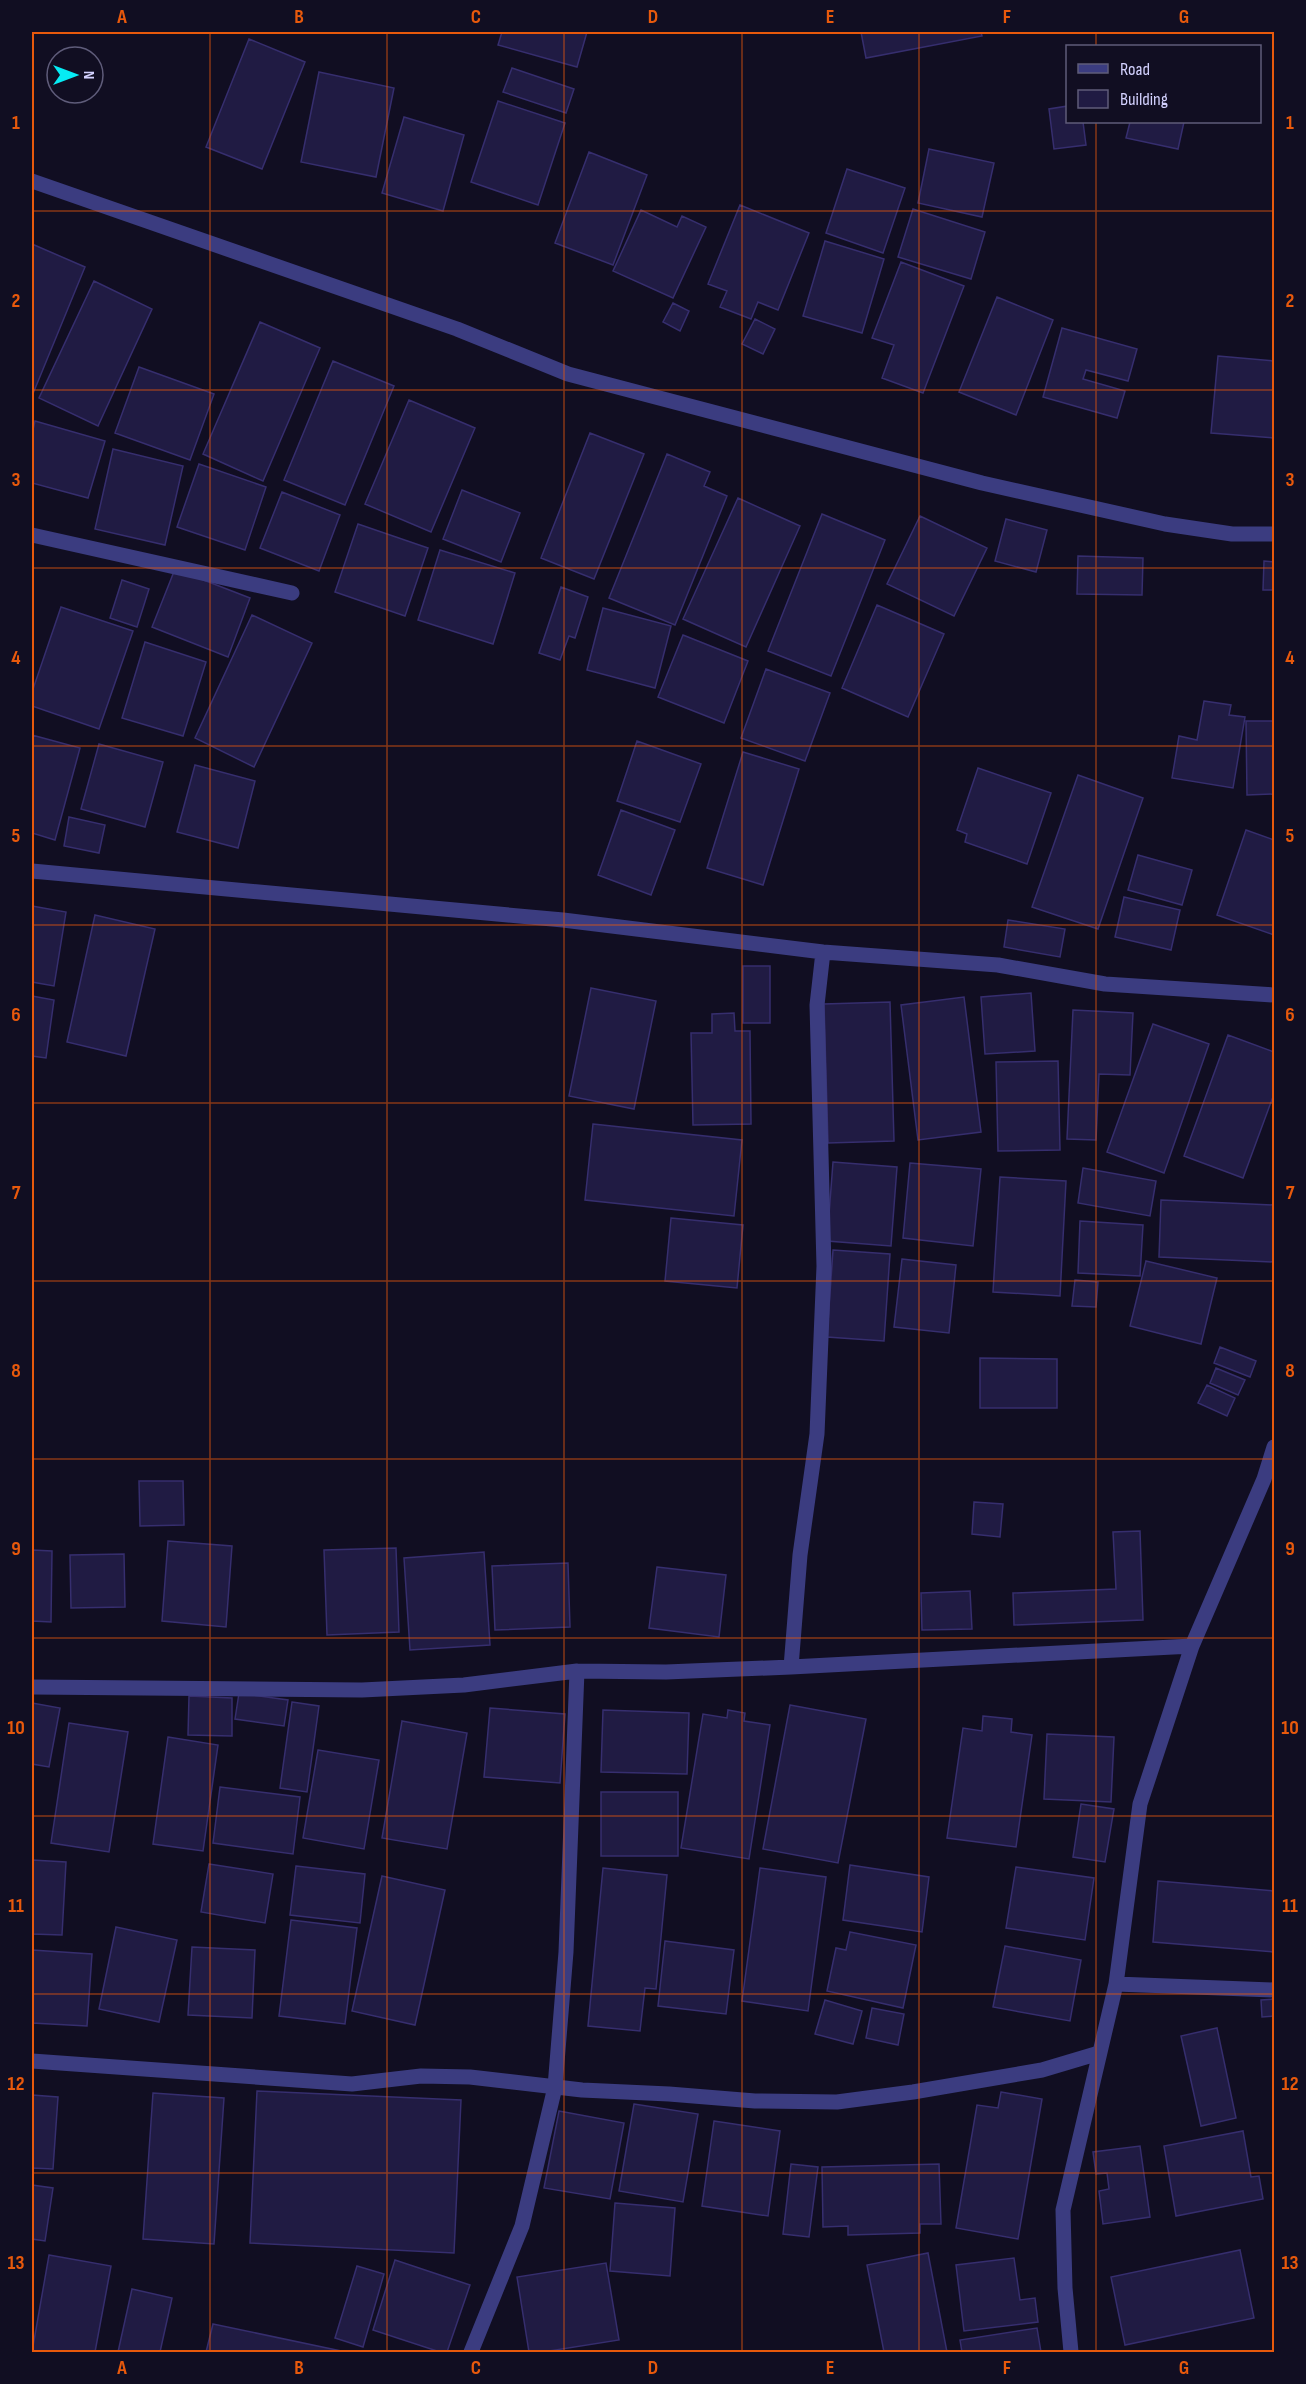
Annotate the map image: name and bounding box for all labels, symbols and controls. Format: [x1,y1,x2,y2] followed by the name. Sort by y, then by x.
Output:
[116,5,127,29] text: A
[294,5,304,29] text: B
[471,5,481,29] text: C
[648,5,658,29] text: D
[826,5,834,29] text: E
[1003,5,1011,29] text: F
[1179,5,1189,29] text: G
[45,45,105,105] north arrow
[1066,45,1261,123] legend
[1120,59,1150,80] text: Road
[79,71,98,79] text: N
[1120,89,1168,110] text: Building
[12,111,20,135] text: 1
[1286,111,1294,135] text: 1
[12,289,20,313] text: 2
[1286,289,1294,313] text: 2
[12,468,21,492] text: 3
[1286,468,1295,492] text: 3
[11,646,21,670] text: 4
[1285,646,1295,670] text: 4
[12,824,21,848] text: 5
[1286,824,1295,848] text: 5
[11,1003,21,1027] text: 6
[1285,1003,1295,1027] text: 6
[12,1181,21,1205] text: 7
[1286,1181,1295,1205] text: 7
[11,1359,21,1383] text: 8
[1285,1359,1295,1383] text: 8
[11,1537,21,1561] text: 9
[1285,1537,1295,1561] text: 9
[7,1716,25,1740] text: 10
[1281,1716,1299,1740] text: 10
[8,1894,24,1918] text: 11
[1282,1894,1298,1918] text: 11
[8,2072,24,2096] text: 12
[1282,2072,1298,2096] text: 12
[8,2251,24,2275] text: 13
[1282,2251,1298,2275] text: 13
[116,2356,127,2380] text: A
[294,2356,304,2380] text: B
[471,2356,481,2380] text: C
[648,2356,658,2380] text: D
[826,2356,834,2380] text: E
[1003,2356,1011,2380] text: F
[1179,2356,1189,2380] text: G

